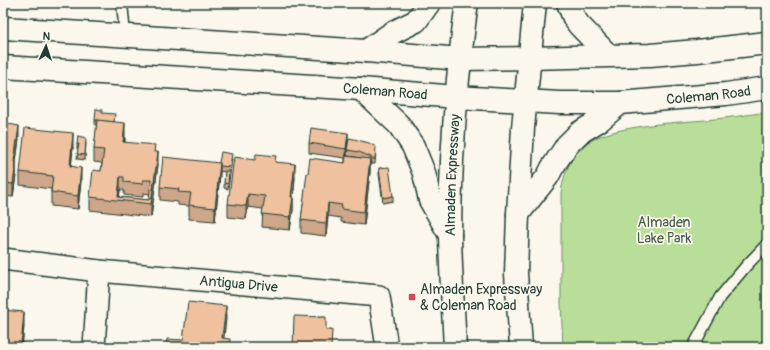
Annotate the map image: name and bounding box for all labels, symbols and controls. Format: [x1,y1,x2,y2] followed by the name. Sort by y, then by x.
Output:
[26,26,66,66] north arrow
[42,30,51,43] text: N
[342,79,428,103] street label: Coleman Road
[666,82,752,108] street label: Coleman Road
[441,113,463,236] street label: Almaden Expressway
[637,214,692,247] park label: Almaden Lake Park
[199,272,279,295] street label: Antigua Drive
[420,281,542,314] place label: Almaden Expressway & Coleman Road
[407,292,417,302] marker: Almaden Expressway & Coleman Road

